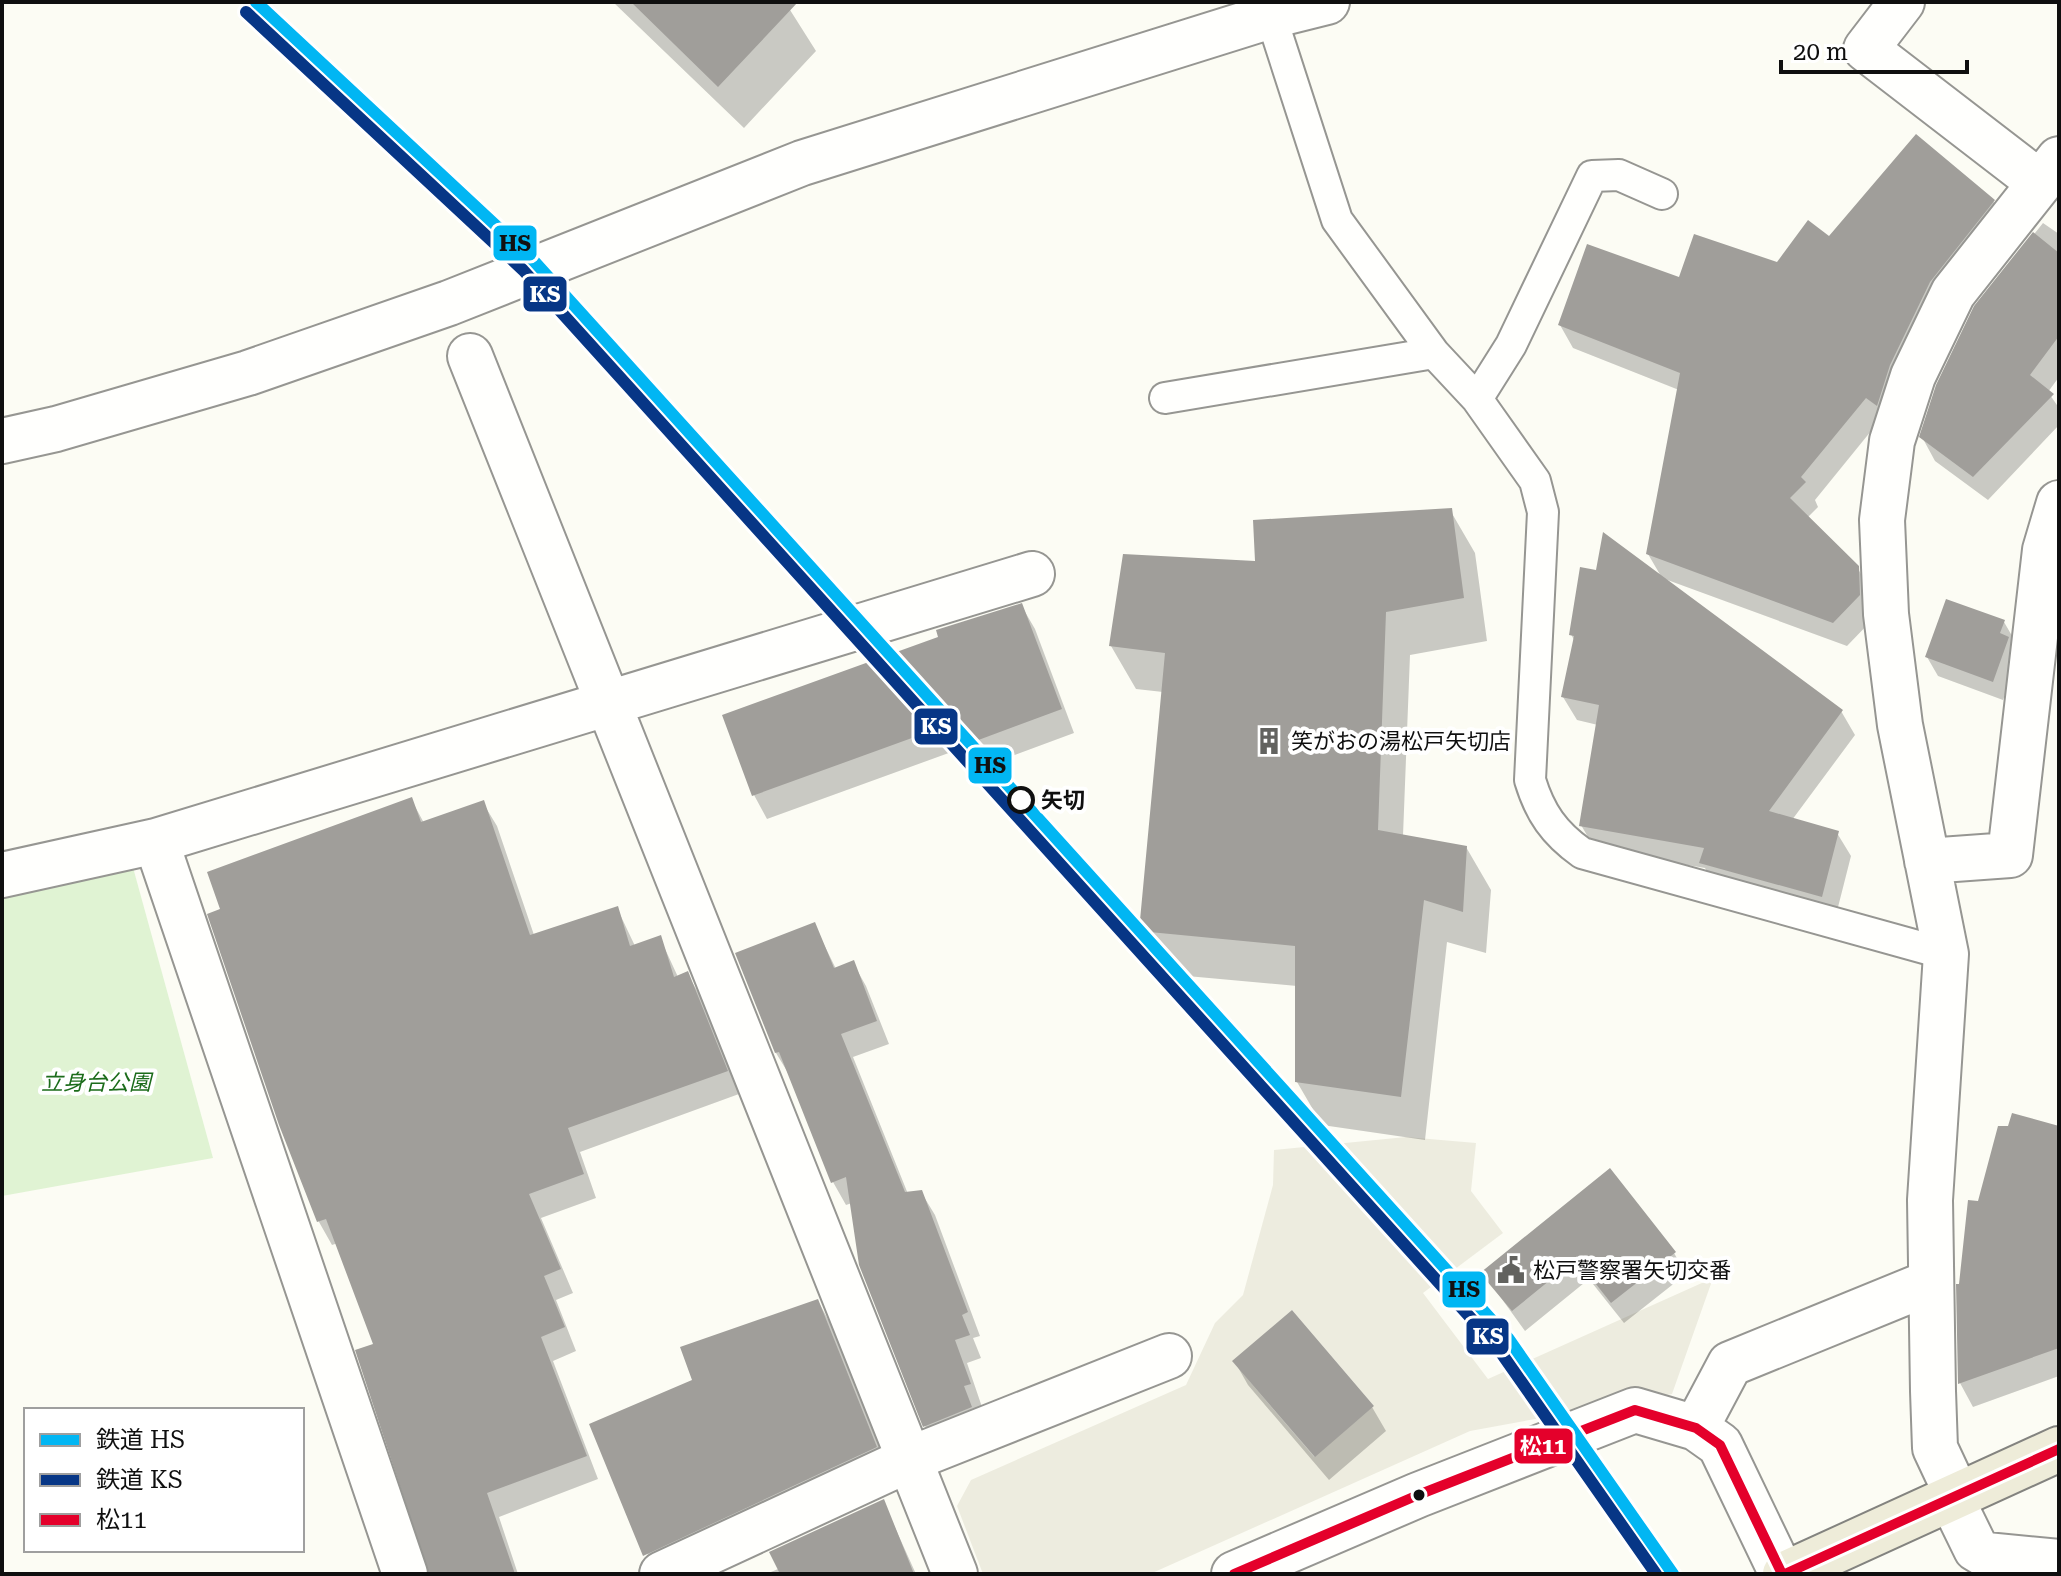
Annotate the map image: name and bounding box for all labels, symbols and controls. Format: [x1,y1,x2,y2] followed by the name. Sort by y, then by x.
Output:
[1781,24,1967,74] scale bar
[1793,38,1848,66] text: 20 m
[492,224,538,262] line badge: HS
[499,231,531,256] text: HS
[522,275,568,313] line badge: KS
[529,282,561,307] text: KS
[913,707,959,746] line badge: KS
[920,714,952,739] text: KS
[1254,726,1284,756] building icon: 笑がおの湯松戸矢切店
[1291,729,1511,754] place label: 笑がおの湯松戸矢切店
[967,746,1013,785] line badge: HS
[974,753,1006,778] text: HS
[1008,787,1034,813] marker: 矢切
[1041,788,1085,813] place label: 矢切
[41,1070,154,1095] park label: 立身台公園
[1496,1255,1526,1285] public building icon: 松戸警察署矢切交番
[1533,1258,1731,1283] place label: 松戸警察署矢切交番
[1441,1270,1487,1309] line badge: HS
[1448,1277,1480,1302] text: HS
[1465,1317,1510,1356] line badge: KS
[1472,1324,1504,1349] text: KS
[24,1408,304,1552] legend
[96,1426,185,1454] text: 鉄道 HS
[1513,1427,1574,1465] line badge: 松11
[1520,1434,1566,1459] text: 松11
[96,1466,183,1494] text: 鉄道 KS
[1411,1487,1427,1503] unlabelled marker
[96,1506,147,1534] text: 松11

